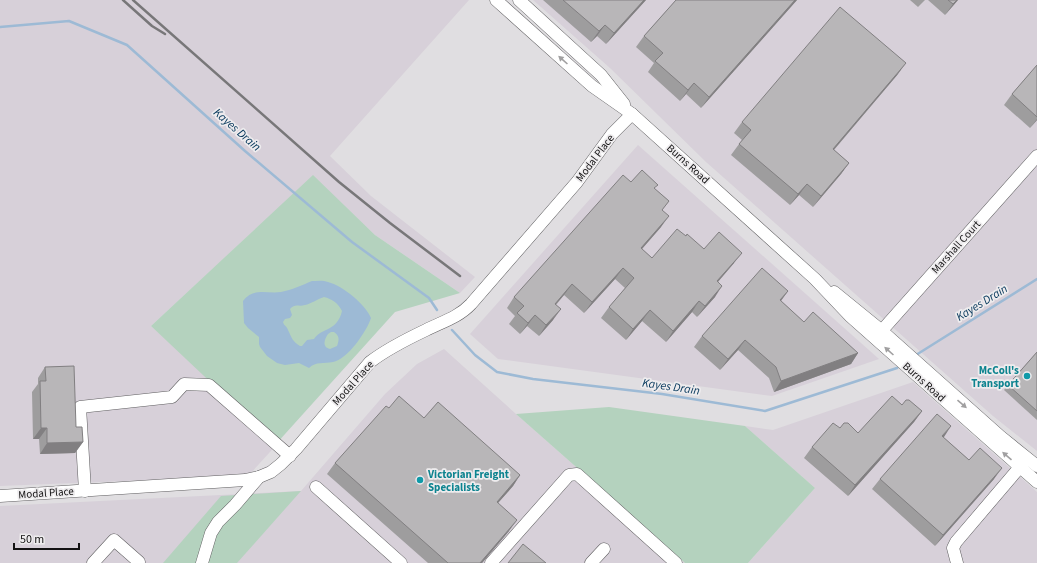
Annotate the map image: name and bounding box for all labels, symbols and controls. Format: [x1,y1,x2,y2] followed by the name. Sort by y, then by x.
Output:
[558,55,568,64] one-way arrow
[210,105,264,155] water label: Kayes Drain
[572,131,618,185] street label: Modal Place
[663,141,713,187] street label: Burns Road
[928,217,984,277] street label: Marshall Court
[953,280,1011,326] water label: Kayes Drain
[884,347,894,356] one-way arrow
[329,357,377,409] street label: Modal Place
[899,359,949,405] street label: Burns Road
[971,363,1020,391] place label: McColl's Transport
[1022,371,1032,381] marker: McColl's Transport
[641,375,701,399] water label: Kayes Drain
[957,399,967,408] one-way arrow
[1002,452,1013,461] one-way arrow
[427,467,510,495] place label: Victorian Freight Specialists
[415,475,425,485] marker: Victorian Freight Specialists
[18,484,75,502] street label: Modal Place
[14,525,79,551] scale bar
[20,531,44,548] text: 50 m

